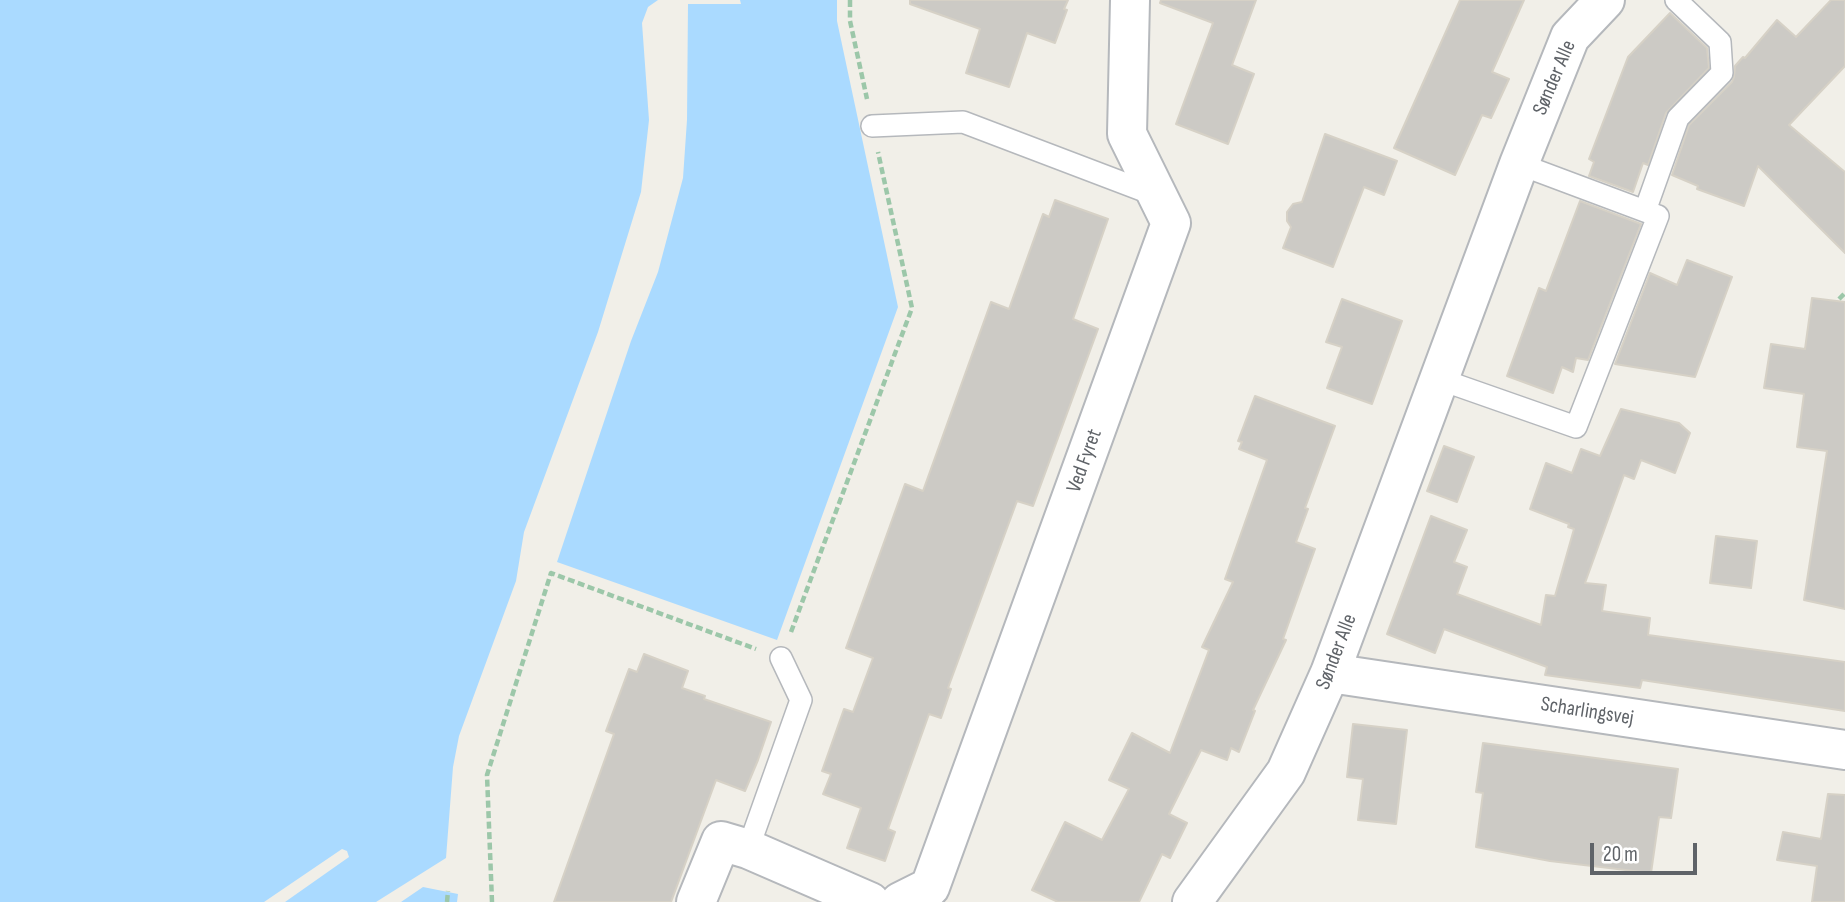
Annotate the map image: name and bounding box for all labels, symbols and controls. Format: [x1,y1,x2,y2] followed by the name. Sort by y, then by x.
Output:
[1528,37,1582,119] street label: Sønder Alle
[1062,426,1108,496] street label: Ved Fyret
[1311,611,1363,693] street label: Sønder Alle
[1539,692,1635,732] street label: Scharlingsvej
[1593,828,1700,872] scale bar
[1603,842,1638,867] text: 20 m

